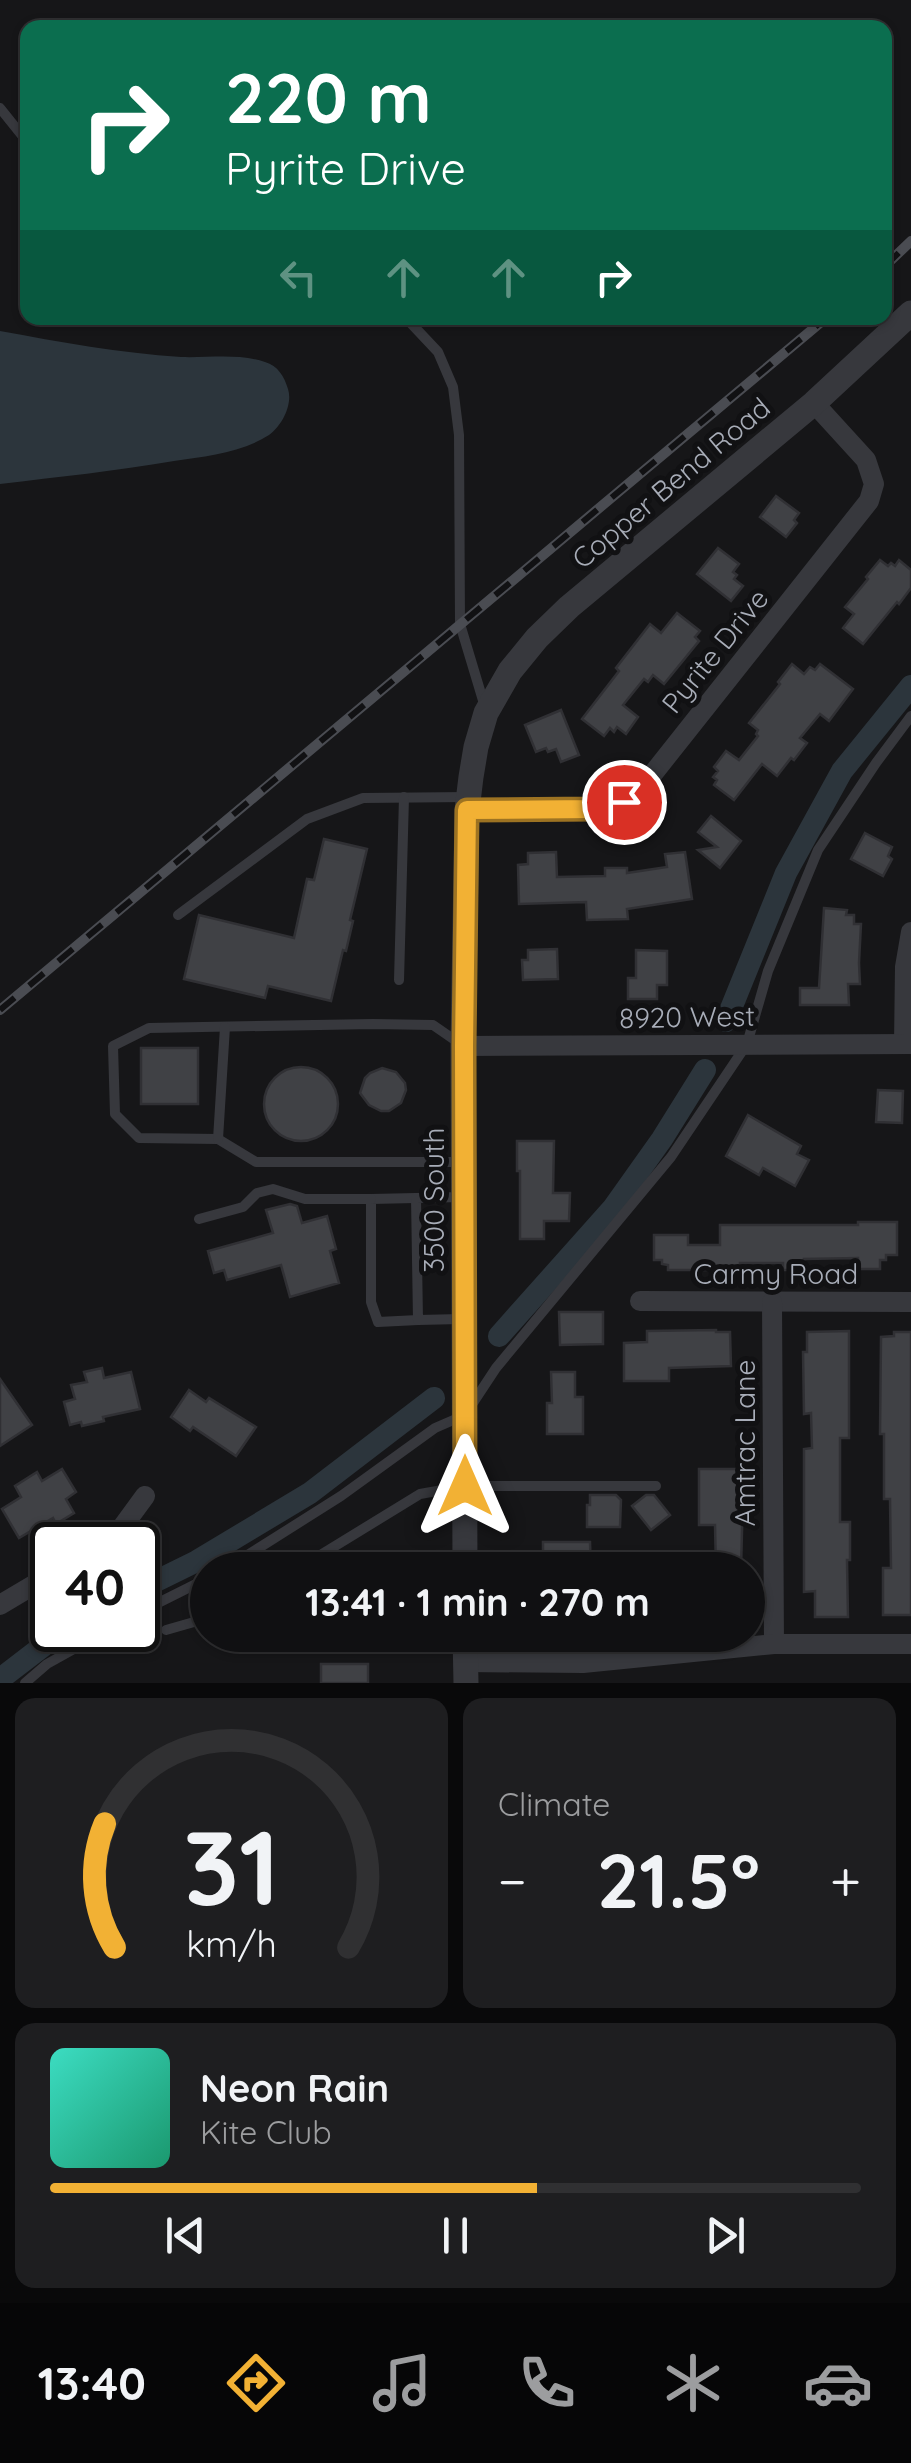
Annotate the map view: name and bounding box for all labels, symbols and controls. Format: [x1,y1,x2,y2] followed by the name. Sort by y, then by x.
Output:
[225,53,432,141] text: 220 m
[60,60,190,190] icon: right
[225,140,466,196] text: Pyrite Drive
[271,250,326,305] icon: left
[376,250,431,305] icon: ahead
[481,250,536,305] icon: ahead
[586,250,641,305] icon: right
[565,390,777,576] street label: Copper Bend Road
[654,581,775,720] street label: Pyrite Drive
[582,760,667,845] pin
[597,775,652,830] icon: arrive
[619,998,755,1035] street label: 8920 West
[416,1128,451,1272] street label: 3500 South
[694,1256,858,1291] street label: Carmy Road
[727,1360,762,1526] street label: Amtrac Lane
[413,1434,517,1538] position arrow
[30,1522,160,1652] speed limit sign: 40
[305,1578,650,1626] text: 13:41 · 1 min · 270 m
[498,1784,610,1824] text: Climate
[183,1801,280,1931] text: 31
[597,1833,760,1927] text: 21.5°
[498,1846,527,1915] text: −
[830,1846,861,1915] text: +
[186,1921,277,1966] text: km/h
[200,2064,389,2112] text: Neon Rain
[200,2112,332,2152] text: Kite Club
[158,2208,213,2263] icon: previous
[428,2208,483,2263] icon: pause
[698,2208,753,2263] icon: next
[221,2348,291,2418] icon: directions
[367,2348,437,2418] icon: music
[512,2348,582,2418] icon: phone
[658,2348,728,2418] icon: climate
[803,2348,873,2418] icon: car
[38,2355,146,2411] text: 13:40

